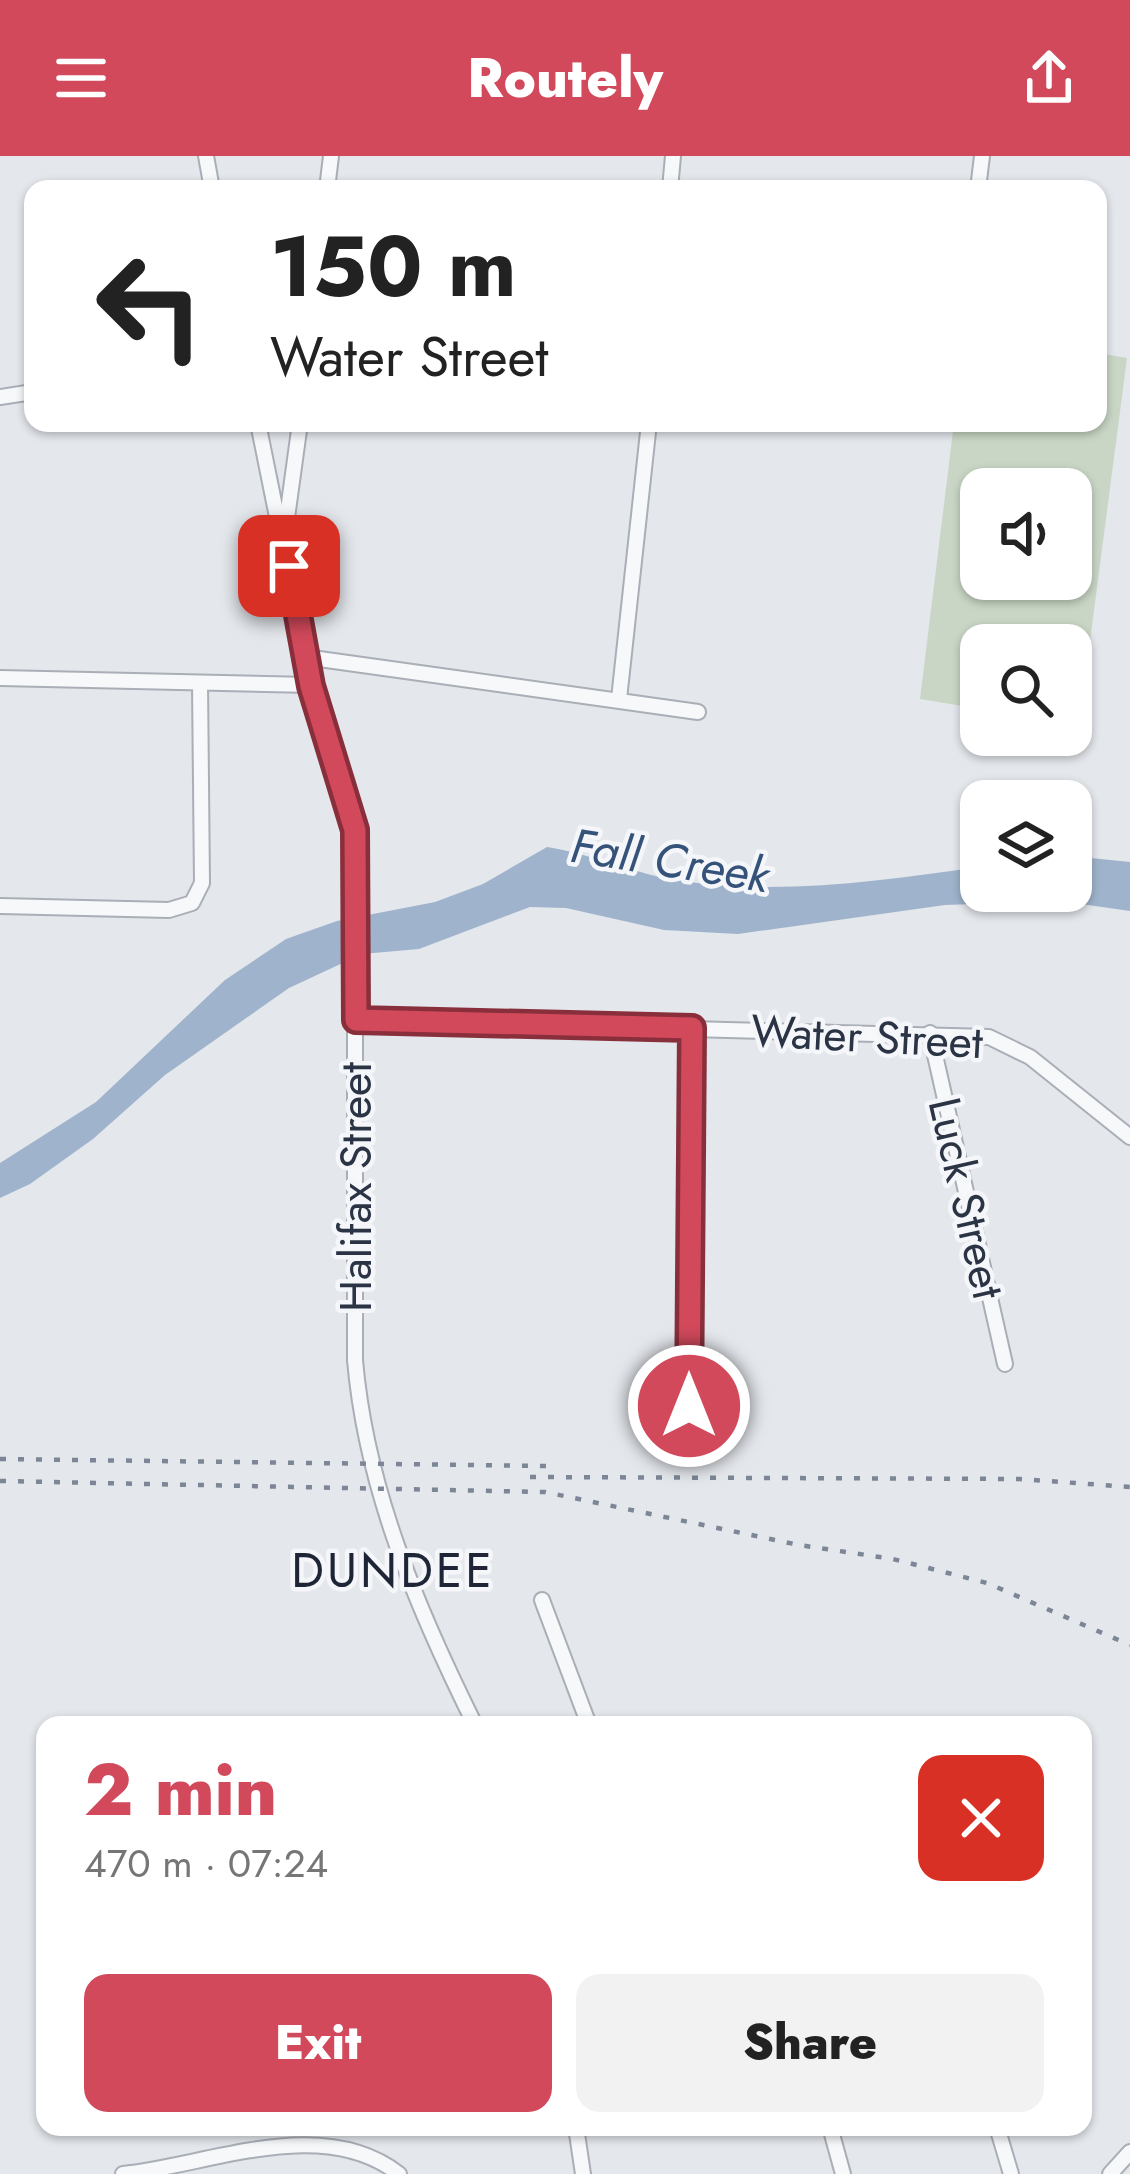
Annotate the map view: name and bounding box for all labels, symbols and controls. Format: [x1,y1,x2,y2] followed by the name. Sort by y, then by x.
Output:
[467,39,663,117] text: Routely
[48,45,114,111] icon: menu
[1016,45,1082,111] icon: share
[270,206,517,328] text: 150 m
[72,228,228,384] icon: left
[270,318,548,396] text: Water Street
[960,468,1092,912] map controls
[960,468,1092,600] button: sound
[238,515,340,617] pin
[256,533,322,599] icon: arrive
[960,624,1092,756] button: search
[960,780,1092,912] button: layers
[566,811,777,911] water label: Fall Creek
[749,998,985,1075] street label: Water Street
[323,1062,388,1312] street label: Halifax Street
[912,1091,1021,1306] street label: Luck Street
[626,1343,752,1469] position arrow
[291,1536,495,1605] district label: DUNDEE
[84,1738,277,1842] text: 2 min
[918,1755,1044,1881] button: close
[84,1835,328,1892] text: 470 m · 07:24
[84,1974,552,2112] button: Exit
[576,1974,1044,2112] button: Share

